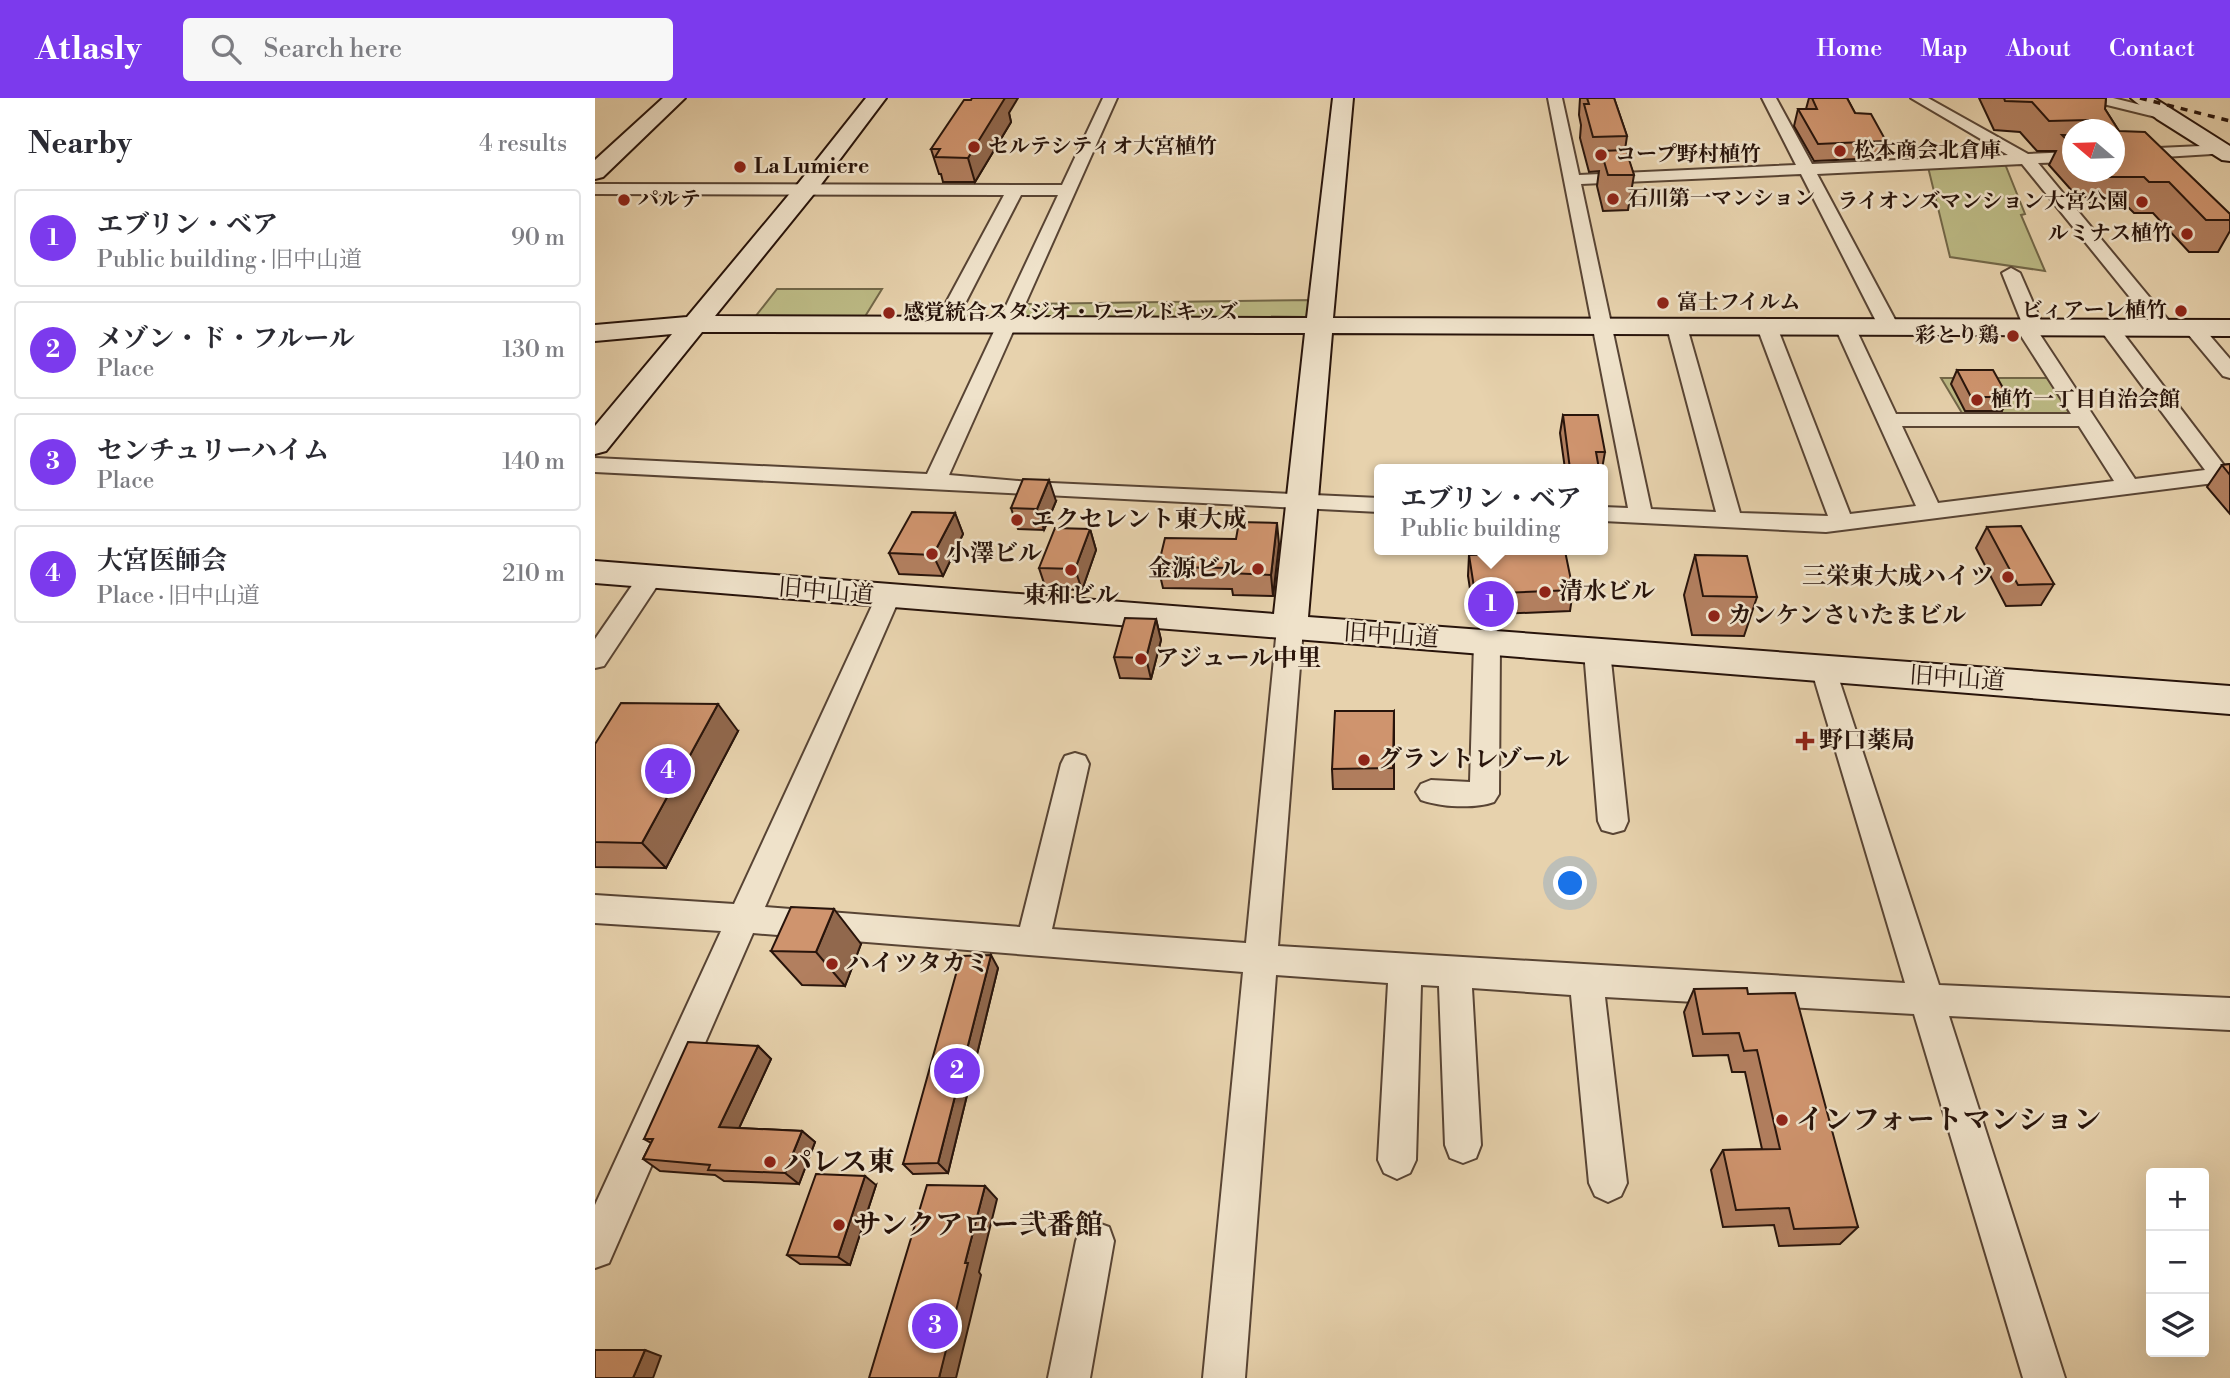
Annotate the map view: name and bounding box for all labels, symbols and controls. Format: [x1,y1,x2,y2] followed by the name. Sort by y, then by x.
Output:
[183,18,673,81] search box
[35,29,141,70] text: Atlasly
[207,30,245,68] icon: search
[263,33,402,65] text: Search here
[1817,34,1882,64] text: Home
[1920,34,1968,64] text: Map
[2006,34,2071,64] text: About
[2109,34,2195,64] text: Contact
[2062,119,2125,182] north arrow
[28,125,132,163] text: Nearby
[479,130,567,158] text: 4 results
[988,134,1217,160] place label: セルテシティオ大宮植竹
[1854,138,2001,164] place label: 松本商会北倉庫
[966,139,982,155] marker: セルテシティオ大宮植竹
[1615,142,1761,168] place label: コープ野村植竹
[1832,143,1848,159] marker: 松本商会北倉庫
[1593,147,1609,163] marker: コープ野村植竹
[754,154,869,180] place label: La Lumiere
[732,159,748,175] marker: La Lumiere
[1627,186,1815,212] place label: 石川第一マンション
[638,187,701,213] place label: パルテ
[1837,189,2128,215] place label: ライオンズマンション大宮公園
[1605,191,1621,207] marker: 石川第一マンション
[616,192,632,208] marker: パルテ
[2134,194,2150,210] marker: ライオンズマンション大宮公園
[97,209,278,241] text: エブリン・ベア
[2048,221,2173,247] place label: ルミナス植竹
[47,224,59,252] text: 1
[511,224,565,252] text: 90 m
[2179,226,2195,242] marker: ルミナス植竹
[97,246,362,274] text: Public building · 旧中山道
[1677,290,1800,316] place label: 富士フイルム
[1655,295,1671,311] marker: 富士フイルム
[2021,298,2167,324] place label: ビィアーレ植竹
[903,300,1238,326] place label: 感覚統合スタジオ・ワールドキッズ
[2173,303,2189,319] marker: ビィアーレ植竹
[881,305,897,321] marker: 感覚統合スタジオ・ワールドキッズ
[97,323,355,355] text: メゾン・ド・フルール
[1915,323,1999,349] place label: 彩とり鶏
[2005,328,2021,344] marker: 彩とり鶏
[46,336,60,364] text: 2
[502,336,565,364] text: 130 m
[97,355,154,383] text: Place
[1991,387,2180,413] place label: 植竹一丁目自治会館
[1969,392,1985,408] marker: 植竹一丁目自治会館
[97,435,329,467] text: センチュリーハイム
[46,448,60,476] text: 3
[502,448,565,476] text: 140 m
[1374,464,1608,555] popup
[97,467,154,495] text: Place
[1401,483,1581,515] text: エブリン・ベア
[1031,505,1246,535] place label: エクセレント東大成
[1009,512,1025,528] marker: エクセレント東大成
[1401,515,1560,543] text: Public building
[946,539,1042,569] place label: 小澤ビル
[97,545,227,577] text: 大宮医師会
[924,546,940,562] marker: 小澤ビル
[1148,554,1244,584] place label: 金源ビル
[45,560,61,588] text: 4
[502,560,565,588] text: 210 m
[1250,561,1266,577] marker: 金源ビル
[1063,562,1079,578] marker: 東和ビル
[1802,562,1994,592] place label: 三栄東大成ハイツ
[2000,569,2016,585] marker: 三栄東大成ハイツ
[777,573,875,611] street label: 旧中山道
[1559,577,1655,607] place label: 清水ビル
[1468,578,1514,630] pin: 1
[1023,581,1119,611] place label: 東和ビル
[97,582,260,610] text: Place · 旧中山道
[1537,584,1553,600] marker: 清水ビル
[1728,601,1966,631] place label: カンケンさいたまビル
[1706,608,1722,624] marker: カンケンさいたまビル
[1342,618,1440,654] street label: 旧中山道
[1155,644,1321,674] place label: アジュール中里
[1133,651,1149,667] marker: アジュール中里
[1908,661,2006,697] street label: 旧中山道
[1819,726,1915,756] place label: 野口薬局
[1797,733,1813,749] marker: 野口薬局
[645,745,691,797] pin: 4
[1378,745,1570,775] place label: グラントレゾール
[1356,752,1372,768] marker: グラントレゾール
[1553,866,1587,900] your location
[846,949,990,979] place label: ハイツタカミ
[824,956,840,972] marker: ハイツタカミ
[934,1045,980,1097] pin: 2
[1796,1103,2101,1138] place label: インフォートマンション
[1774,1112,1790,1128] marker: インフォートマンション
[784,1145,895,1180] place label: パレス東
[762,1154,778,1170] marker: パレス東
[2146,1168,2209,1357] map controls
[2146,1168,2209,1231] button: +
[853,1208,1103,1243] place label: サンクアロー弐番館
[831,1217,847,1233] marker: サンクアロー弐番館
[2146,1231,2209,1294] button: −
[2146,1294,2209,1357] button: layers
[912,1300,958,1352] pin: 3

